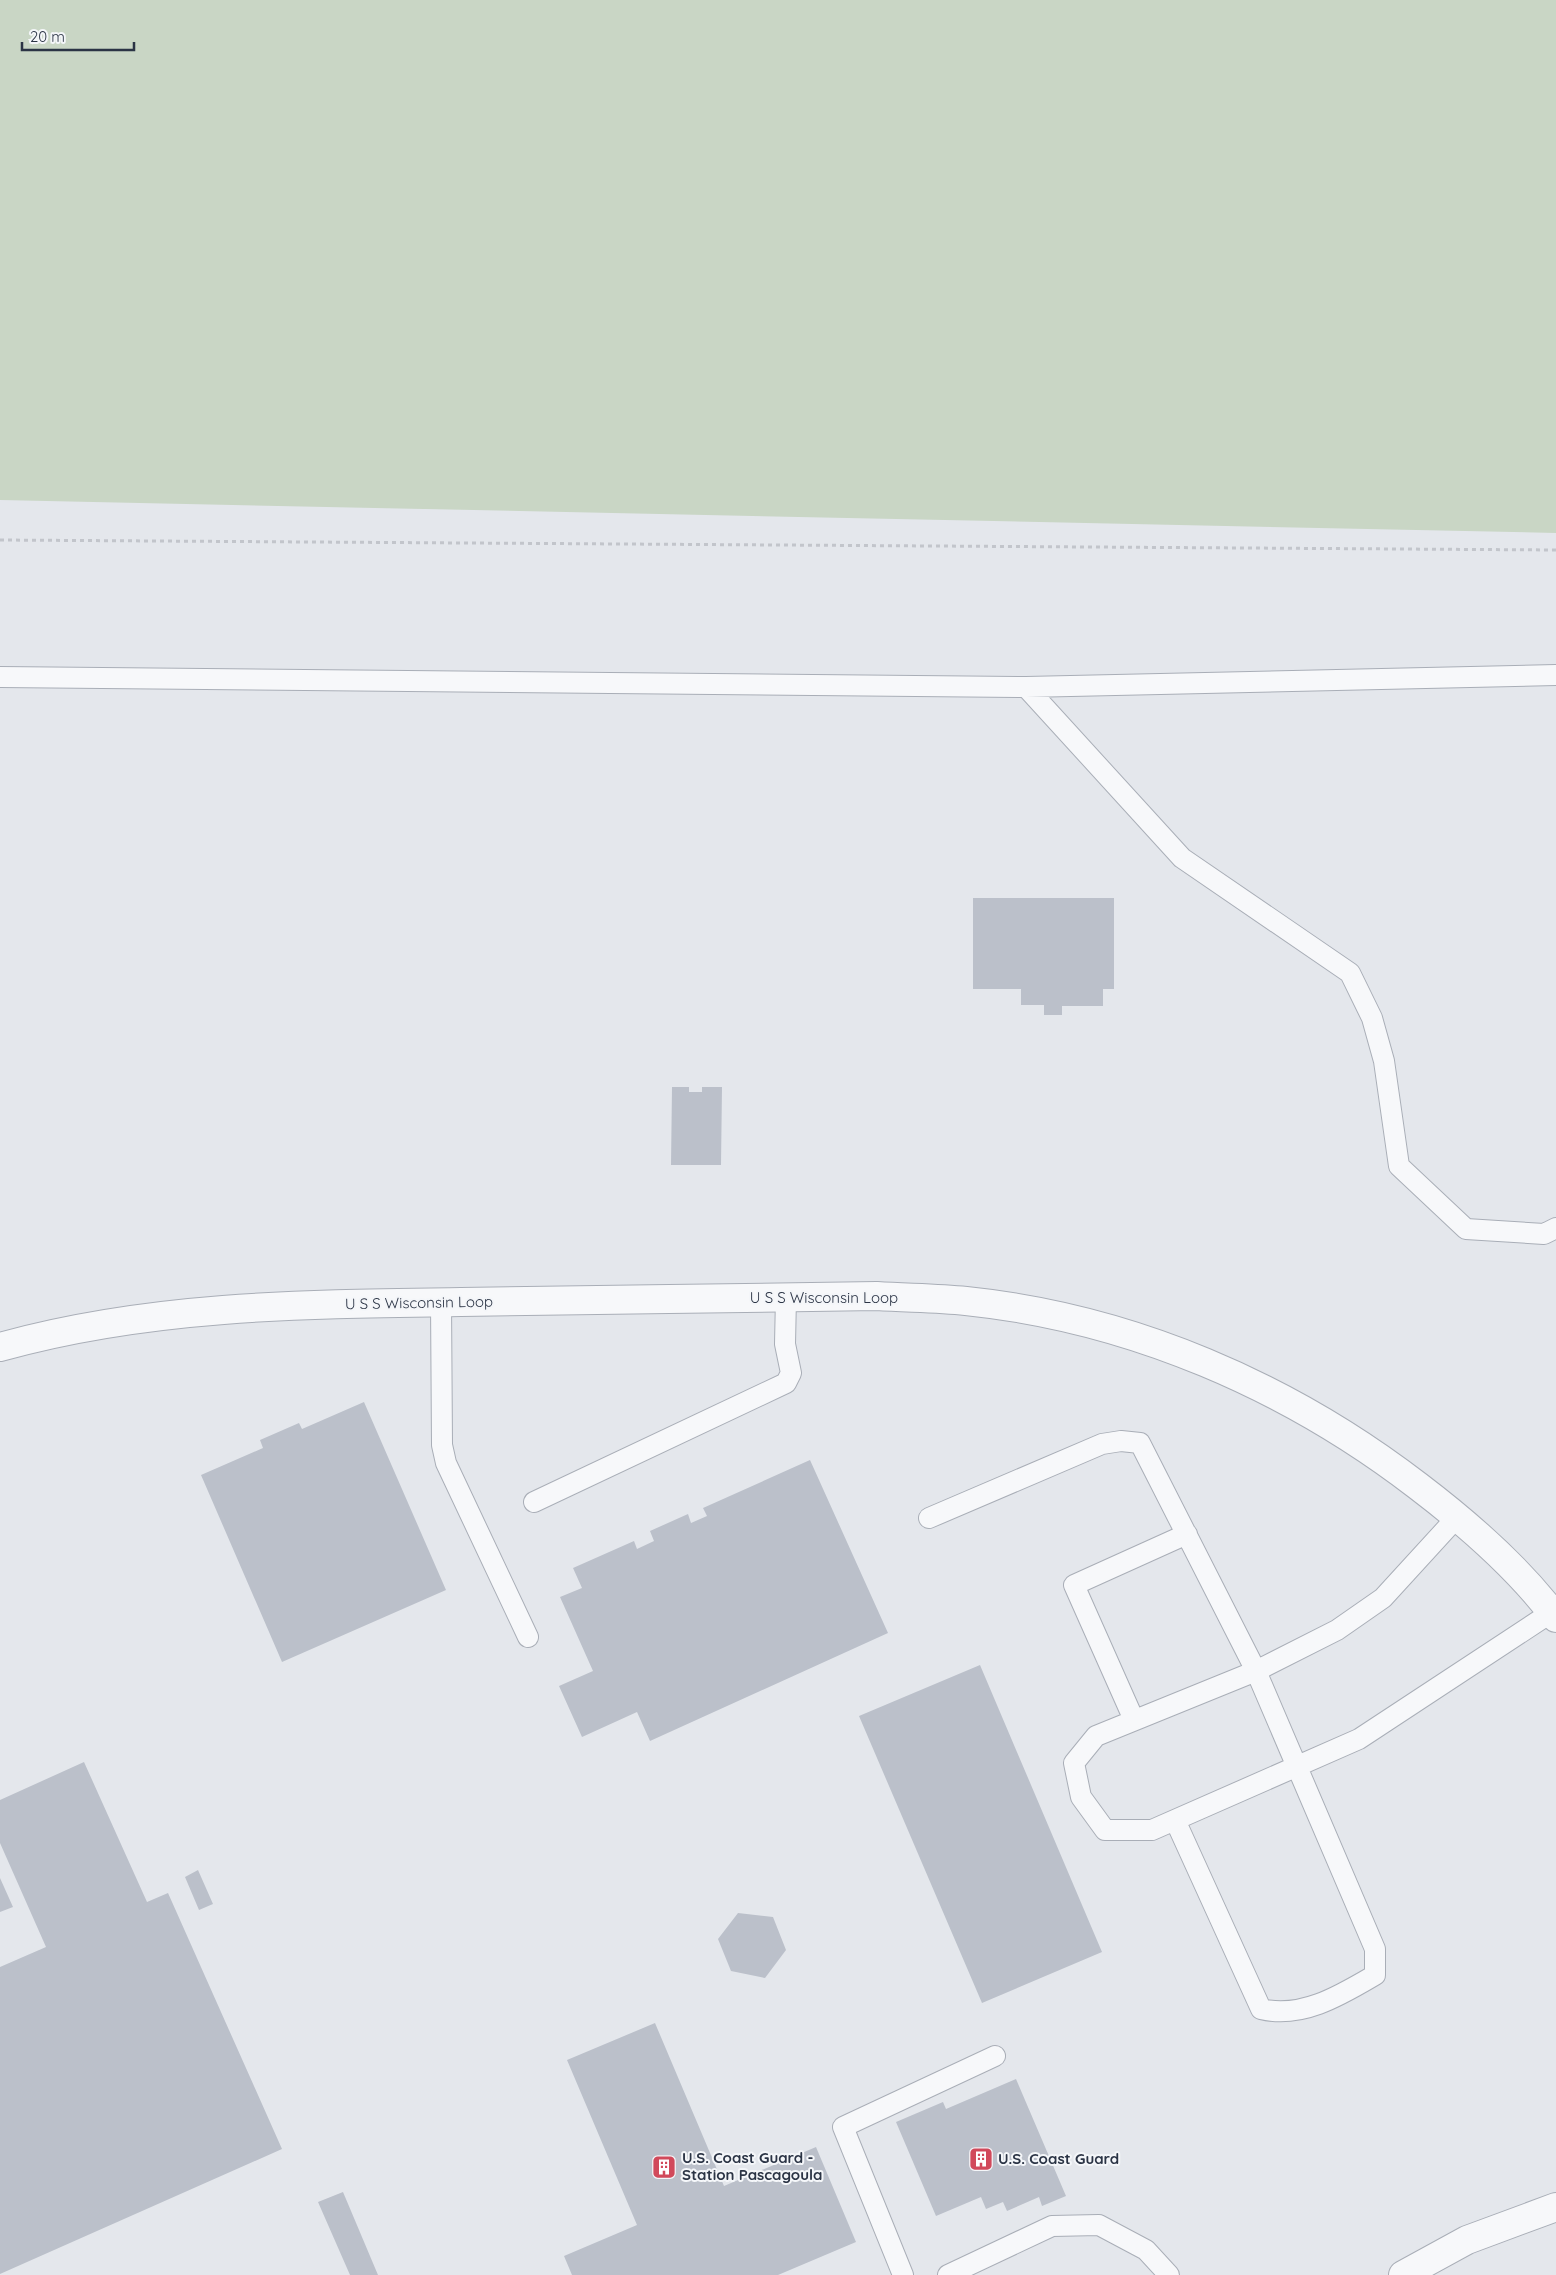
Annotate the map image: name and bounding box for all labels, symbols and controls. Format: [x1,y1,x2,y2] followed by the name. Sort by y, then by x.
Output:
[22,20,135,52] scale bar
[30,27,65,46] text: 20 m
[750,1288,898,1307] street label: U S S Wisconsin Loop
[345,1292,493,1313] street label: U S S Wisconsin Loop
[968,2146,994,2172] building icon: U.S. Coast Guard
[682,2148,822,2184] place label: U.S. Coast Guard - Station Pascagoula
[998,2149,1119,2168] place label: U.S. Coast Guard
[651,2154,677,2180] building icon: U.S. Coast Guard - Station Pascagoula

